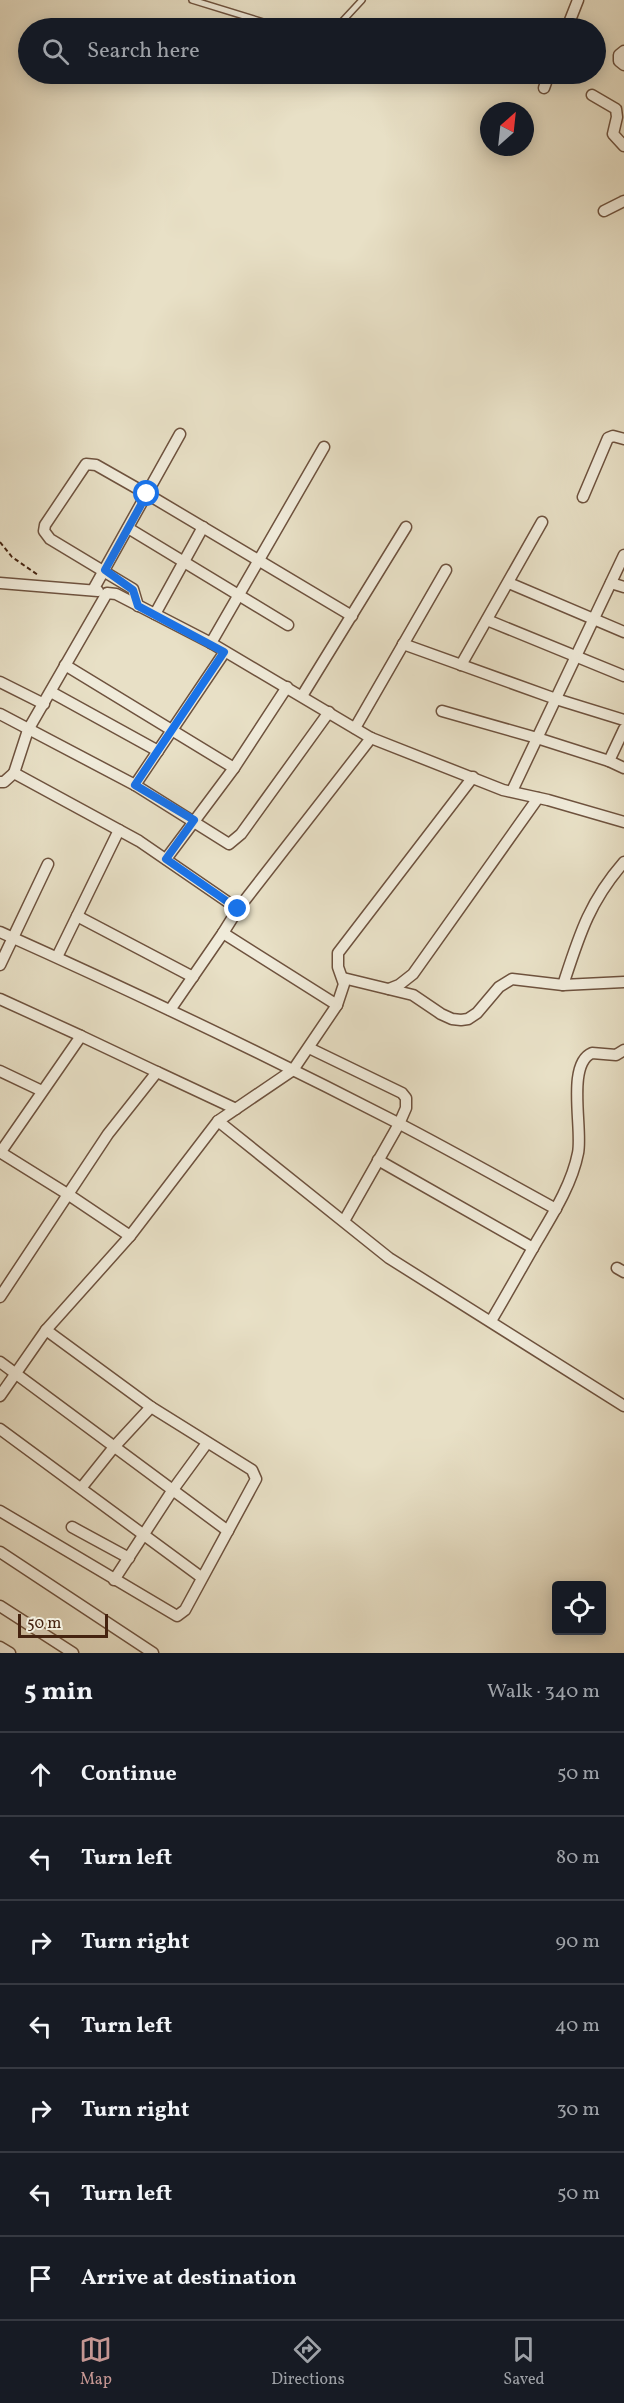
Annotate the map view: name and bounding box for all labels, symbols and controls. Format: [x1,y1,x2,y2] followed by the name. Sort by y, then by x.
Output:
[18,18,606,84] search box
[39,35,72,68] icon: search
[87,36,200,67] text: Search here
[480,102,534,156] north arrow
[133,480,159,506] route start
[224,895,250,921] route end
[552,1581,606,1635] map controls
[552,1581,606,1635] button: locate
[18,1611,108,1638] scale bar
[27,1613,61,1635] text: 50 m
[24,1674,93,1710] text: 5 min
[487,1678,600,1706] text: Walk · 340 m
[24,1758,57,1791] icon: ahead
[81,1759,177,1790] text: Continue
[557,1760,600,1788] text: 50 m
[24,1842,57,1875] icon: left
[81,1843,172,1874] text: Turn left
[556,1844,600,1872] text: 80 m
[24,1926,57,1959] icon: right
[81,1927,189,1958] text: Turn right
[556,1928,600,1956] text: 90 m
[24,2010,57,2043] icon: left
[81,2011,172,2042] text: Turn left
[555,2012,600,2040] text: 40 m
[24,2094,57,2127] icon: right
[81,2095,189,2126] text: Turn right
[556,2096,600,2124] text: 30 m
[24,2178,57,2211] icon: left
[81,2179,172,2210] text: Turn left
[557,2180,600,2208] text: 50 m
[24,2262,57,2295] icon: arrive
[81,2263,297,2294] text: Arrive at destination
[79,2333,112,2391] tab: Map
[271,2333,345,2391] tab: Directions
[503,2333,545,2391] tab: Saved

